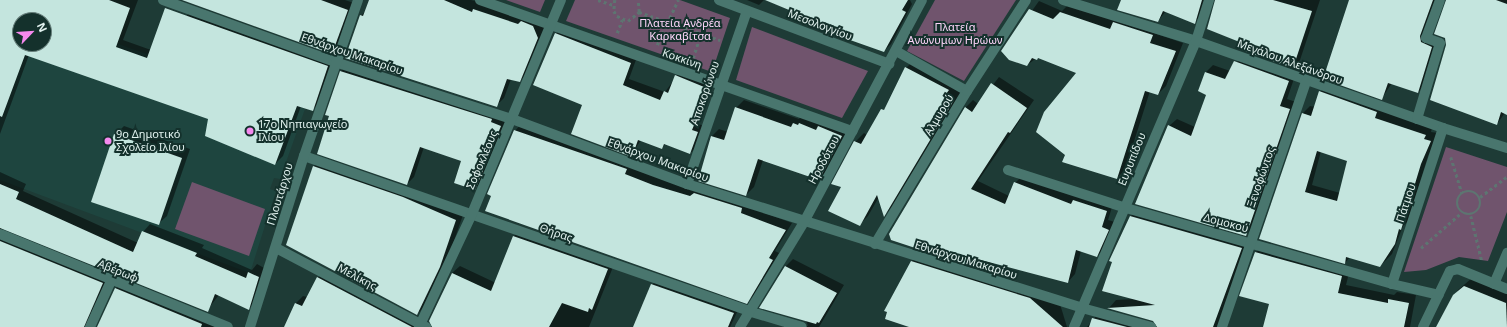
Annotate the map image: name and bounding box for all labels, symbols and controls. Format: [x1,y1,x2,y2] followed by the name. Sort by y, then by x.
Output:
[786,7,854,43] street label: Μεσολογγίου
[12,12,52,52] north arrow
[639,17,721,43] park label: Πλατεία Ανδρέα Καρκαβίτσα
[34,20,51,34] text: N
[907,21,1003,47] park label: Πλατεία Ανώνυμων Ηρώων
[299,30,405,78] street label: Εθνάρχου Μακαρίου
[1236,37,1344,87] street label: Μεγάλου Αλεξάνδρου
[660,46,704,72] street label: Κοκκίνη
[688,59,722,127] street label: Αποκορώνου
[922,92,956,138] street label: Αλμυρού
[258,118,348,144] place label: 17ο Νηπιαγωγείο Ιλίου
[245,126,255,136] marker: 17ο Νηπιαγωγείο Ιλίου
[116,128,185,154] place label: 9ο Δημοτικό Σχολείο Ιλίου
[464,129,500,191] street label: Σοφοκλέους
[1115,131,1149,187] street label: Ευρυπίδου
[806,134,842,186] street label: Ηροδότου
[103,136,113,146] marker: 9ο Δημοτικό Σχολείο Ιλίου
[606,136,710,184] street label: Εθνάρχου Μακαρίου
[1244,145,1278,209] street label: Ξενοφώντος
[264,161,296,227] street label: Πλουτάρχου
[1394,182,1418,224] street label: Πάτμου
[1202,211,1250,235] street label: Δομοκού
[538,221,574,245] street label: Θήρας
[913,238,1019,282] street label: Εθνάρχου Μακαρίου
[96,257,140,285] street label: Αβέρωφ
[335,261,379,293] street label: Μελίκης

